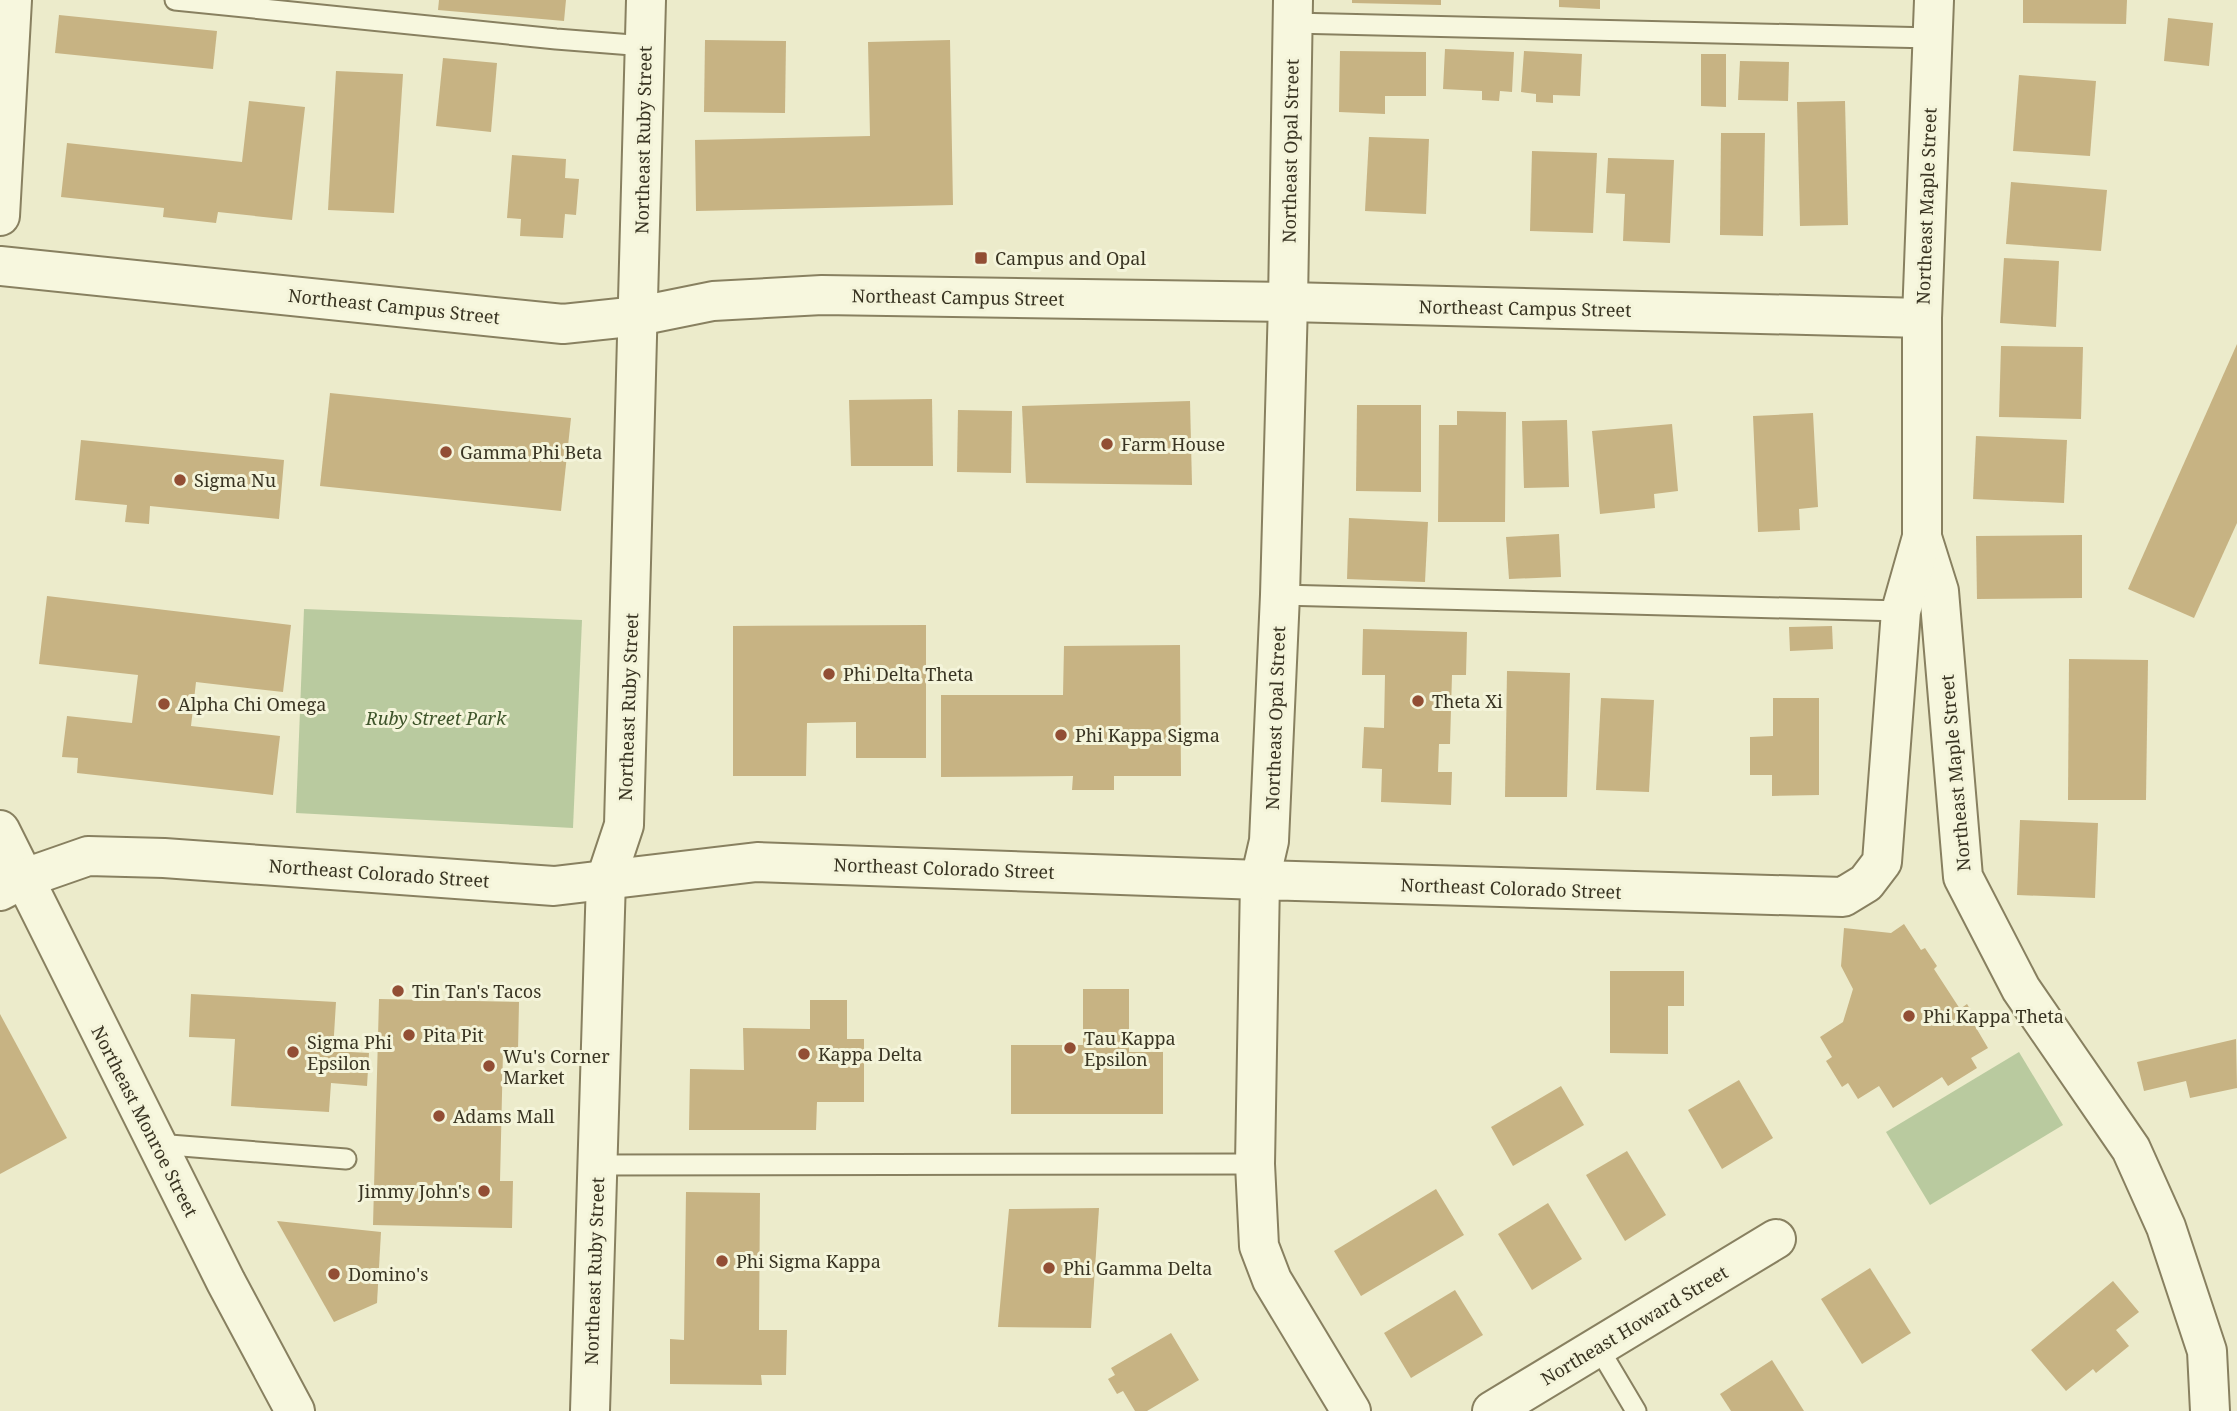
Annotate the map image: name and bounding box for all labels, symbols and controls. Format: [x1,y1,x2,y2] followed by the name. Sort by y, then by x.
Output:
[629,46,657,234] street label: Northeast Ruby Street
[1276,59,1304,243] street label: Northeast Opal Street
[1911,107,1941,305] street label: Northeast Maple Street
[995,246,1146,270] place label: Campus and Opal
[973,250,989,266] marker: Campus and Opal
[287,283,501,329] street label: Northeast Campus Street
[851,283,1065,311] street label: Northeast Campus Street
[1418,294,1632,322] street label: Northeast Campus Street
[1121,432,1225,456] place label: Farm House
[1099,436,1115,452] marker: Farm House
[460,440,602,464] place label: Gamma Phi Beta
[438,444,454,460] marker: Gamma Phi Beta
[194,468,277,492] place label: Sigma Nu
[172,472,188,488] marker: Sigma Nu
[613,613,643,801] street label: Northeast Ruby Street
[1260,626,1290,810] street label: Northeast Opal Street
[843,662,974,686] place label: Phi Delta Theta
[821,666,837,682] marker: Phi Delta Theta
[1934,674,1976,872] street label: Northeast Maple Street
[1432,689,1503,713] place label: Theta Xi
[178,692,326,716] place label: Alpha Chi Omega
[1410,693,1426,709] marker: Theta Xi
[156,696,172,712] marker: Alpha Chi Omega
[365,706,507,730] park label: Ruby Street Park
[1075,723,1220,747] place label: Phi Kappa Sigma
[1053,727,1069,743] marker: Phi Kappa Sigma
[833,852,1055,884] street label: Northeast Colorado Street
[268,853,490,893] street label: Northeast Colorado Street
[1400,872,1622,904] street label: Northeast Colorado Street
[412,979,541,1003] place label: Tin Tan's Tacos
[390,983,406,999] marker: Tin Tan's Tacos
[1923,1004,2064,1028] place label: Phi Kappa Theta
[1901,1008,1917,1024] marker: Phi Kappa Theta
[86,1021,204,1221] street label: Northeast Monroe Street
[423,1023,484,1047] place label: Pita Pit
[1084,1026,1176,1071] place label: Tau Kappa Epsilon
[401,1027,417,1043] marker: Pita Pit
[307,1030,392,1075] place label: Sigma Phi Epsilon
[1062,1040,1078,1056] marker: Tau Kappa Epsilon
[818,1042,922,1066] place label: Kappa Delta
[285,1044,301,1060] marker: Sigma Phi Epsilon
[503,1044,610,1089] place label: Wu's Corner Market
[796,1046,812,1062] marker: Kappa Delta
[481,1058,497,1074] marker: Wu's Corner Market
[453,1104,555,1128] place label: Adams Mall
[431,1108,447,1124] marker: Adams Mall
[579,1177,609,1365] street label: Northeast Ruby Street
[357,1179,470,1203] place label: Jimmy John's
[476,1183,492,1199] marker: Jimmy John's
[736,1249,881,1273] place label: Phi Sigma Kappa
[714,1253,730,1269] marker: Phi Sigma Kappa
[1063,1256,1212,1280] place label: Phi Gamma Delta
[1041,1260,1057,1276] marker: Phi Gamma Delta
[1536,1260,1732,1390] street label: Northeast Howard Street
[348,1262,428,1286] place label: Domino's
[326,1266,342,1282] marker: Domino's

